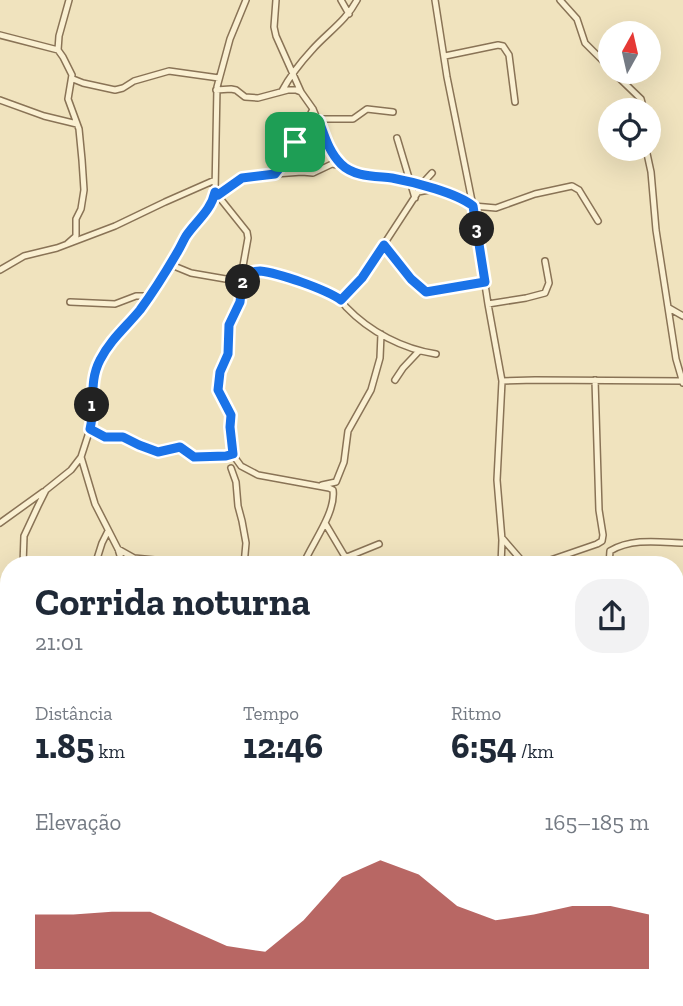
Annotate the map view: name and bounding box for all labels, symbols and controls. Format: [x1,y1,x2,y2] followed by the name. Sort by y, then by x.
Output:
[598,21,662,84] north arrow
[598,21,661,161] map controls
[598,98,661,161] button: locate
[265,112,325,172] pin
[276,123,314,161] icon: arrive
[460,212,494,246] pin: 3
[471,217,482,240] text: 3
[226,264,260,300] pin: 2
[237,270,248,293] text: 2
[74,388,110,422] pin: 1
[88,393,95,416] text: 1
[35,579,311,625] text: Corrida noturna
[575,579,649,653] button: share
[35,628,83,656] text: 21:01
[35,702,112,725] text: Distância
[243,702,299,725] text: Tempo
[451,702,501,725] text: Ritmo
[35,725,94,767] text: 1.85
[243,725,323,767] text: 12:46
[451,725,517,767] text: 6:54
[94,740,125,763] text: km
[517,740,554,763] text: /km
[35,808,121,836] text: Elevação
[545,808,649,836] text: 165–185 m

